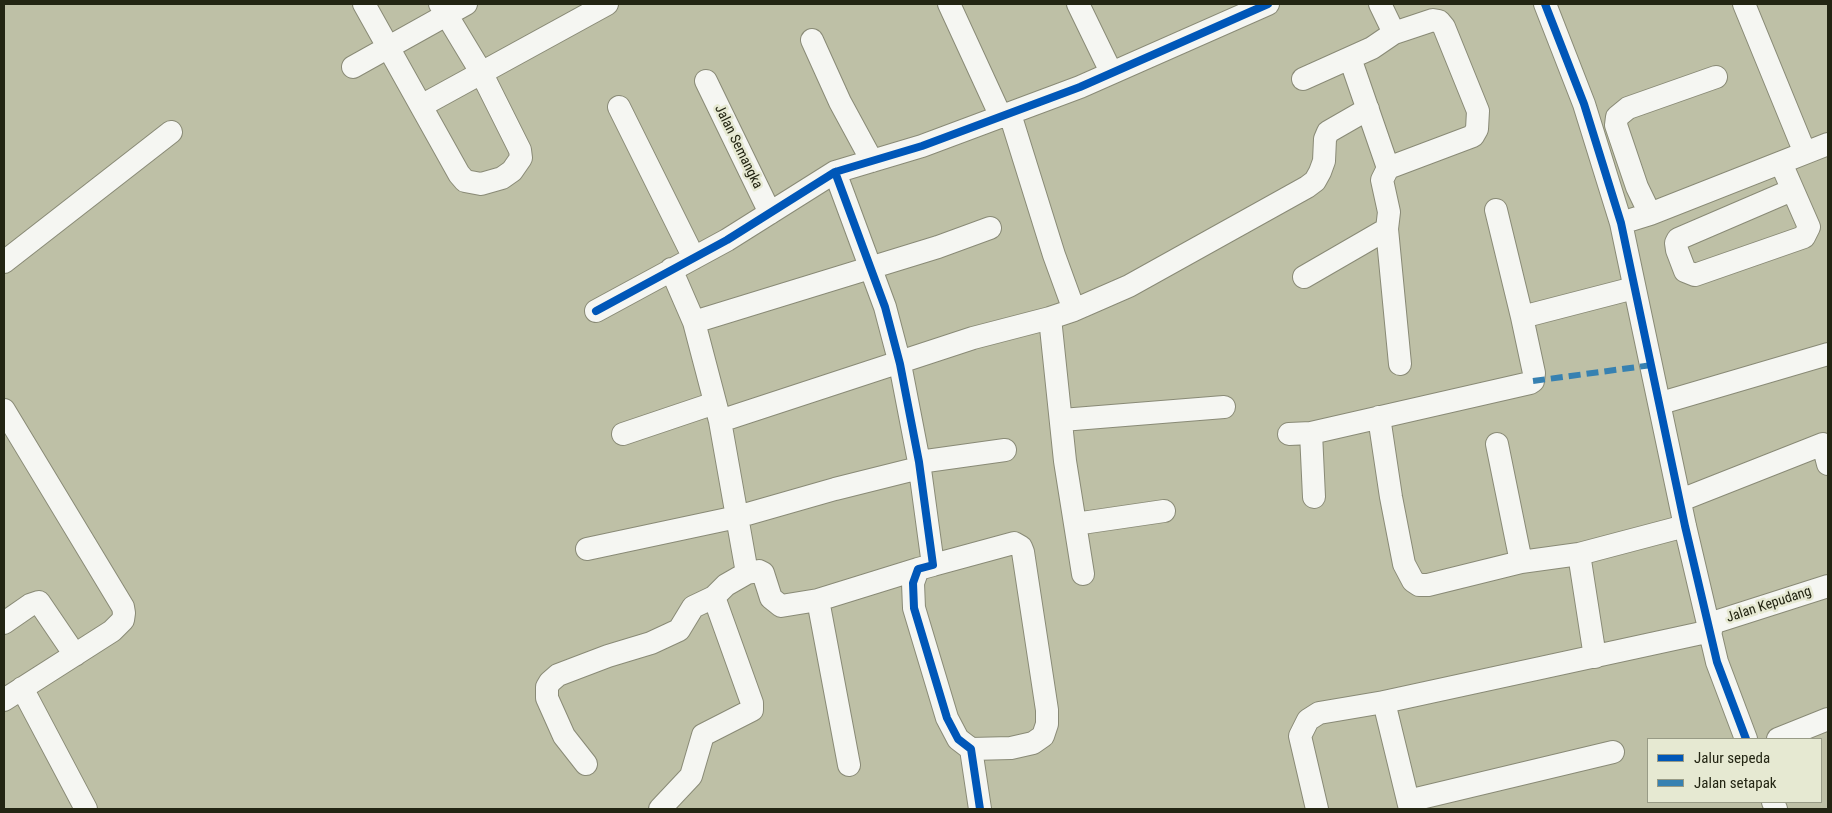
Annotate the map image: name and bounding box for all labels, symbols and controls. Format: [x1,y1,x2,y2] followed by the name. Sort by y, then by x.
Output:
[710,102,766,192] street label: Jalan Semangka
[1724,583,1814,627] street label: Jalan Kepudang
[1647,738,1822,803] legend
[1694,749,1770,767] text: Jalur sepeda
[1694,774,1777,792] text: Jalan setapak

